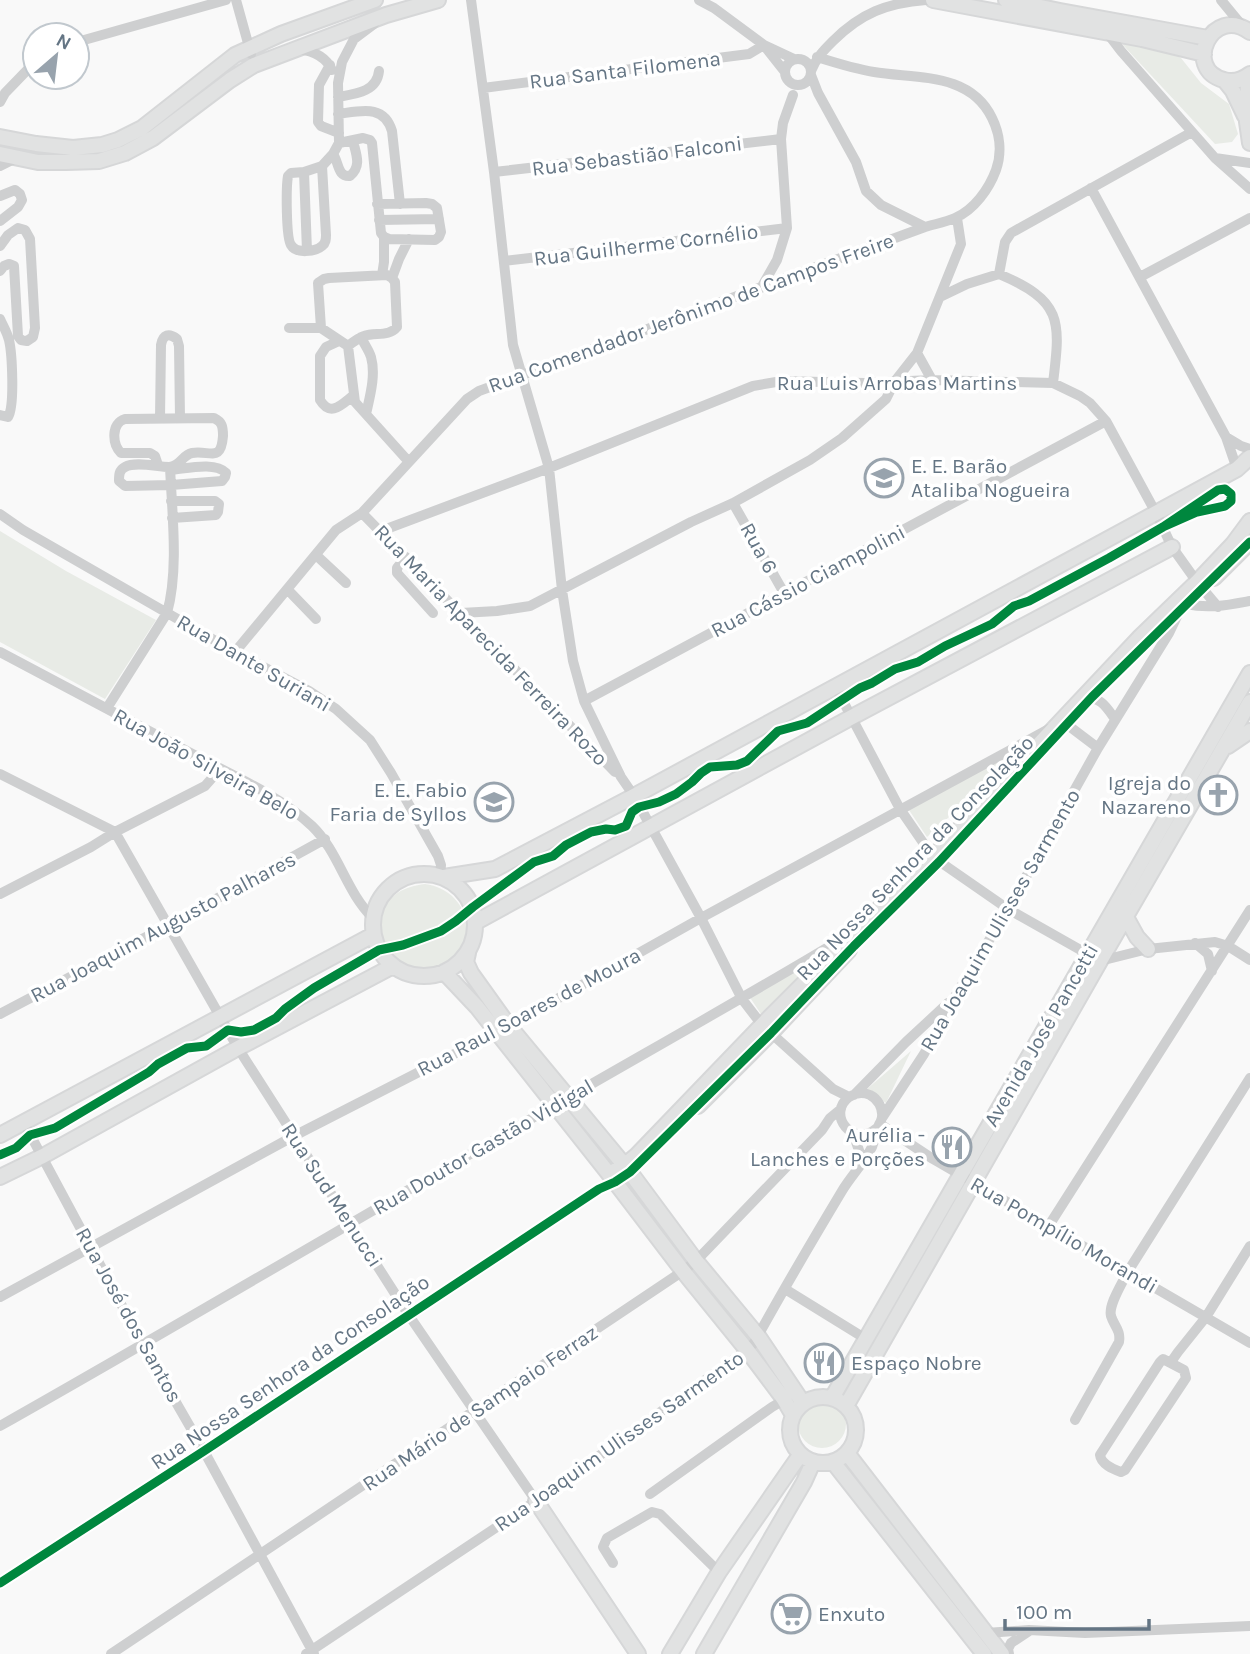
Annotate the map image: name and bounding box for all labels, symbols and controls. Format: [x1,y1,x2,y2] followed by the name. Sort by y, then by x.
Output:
[21,21,91,91] north arrow
[52,29,75,55] text: N
[528,46,722,94] street label: Rua Santa Filomena
[530,131,744,181] street label: Rua Sebastião Falconi
[532,219,760,271] street label: Rua Guilherme Cornélio
[485,228,897,398] street label: Rua Comendador Jerônimo de Campos Freire
[777,371,1017,395] street label: Rua Luis Arrobas Martins
[911,454,1070,502] place label: E. E. Barão Ataliba Nogueira
[863,457,905,499] school or university icon: E. E. Barão Ataliba Nogueira
[735,518,783,578] street label: Rua 6
[369,520,613,770] street label: Rua Maria Aparecida Ferreira Rozo
[707,520,909,642] street label: Rua Cássio Ciampolini
[173,609,335,717] street label: Rua Dante Suriani
[109,703,303,825] street label: Rua João Silveira Belo
[791,731,1039,985] street label: Rua Nossa Senhora da Consolação
[1101,771,1191,819] place label: Igreja do Nazareno
[1197,774,1239,816] church icon: Igreja do Nazareno
[330,778,467,826] place label: E. E. Fabio Faria de Syllos
[473,781,515,823] school or university icon: E. E. Fabio Faria de Syllos
[915,785,1085,1055] street label: Rua Joaquim Ulisses Sarmento
[26,847,300,1007] street label: Rua Joaquim Augusto Palhares
[979,939,1103,1131] street label: Avenida José Pancetti
[413,943,645,1081] street label: Rua Raul Soares de Moura
[369,1074,597,1220] street label: Rua Doutor Gastão Vidigal
[276,1118,388,1272] street label: Rua Sud Menucci
[750,1123,925,1171] place label: Aurélia - Lanches e Porções
[931,1126,973,1168] restaurant icon: Aurélia - Lanches e Porções
[966,1172,1162,1298] street label: Rua Pompílio Morandi
[71,1223,187,1407] street label: Rua José dos Santos
[146,1270,434,1474] street label: Rua Nossa Senhora da Consolação
[358,1320,602,1496] street label: Rua Mário de Sampaio Ferraz
[803,1342,845,1384] restaurant icon: Espaço Nobre
[490,1346,748,1536] street label: Rua Joaquim Ulisses Sarmento
[851,1351,982,1375] place label: Espaço Nobre
[1005,1588,1148,1632] scale bar
[770,1593,812,1635] supermarket icon: Enxuto
[1016,1600,1073,1624] text: 100 m
[818,1602,885,1626] place label: Enxuto

